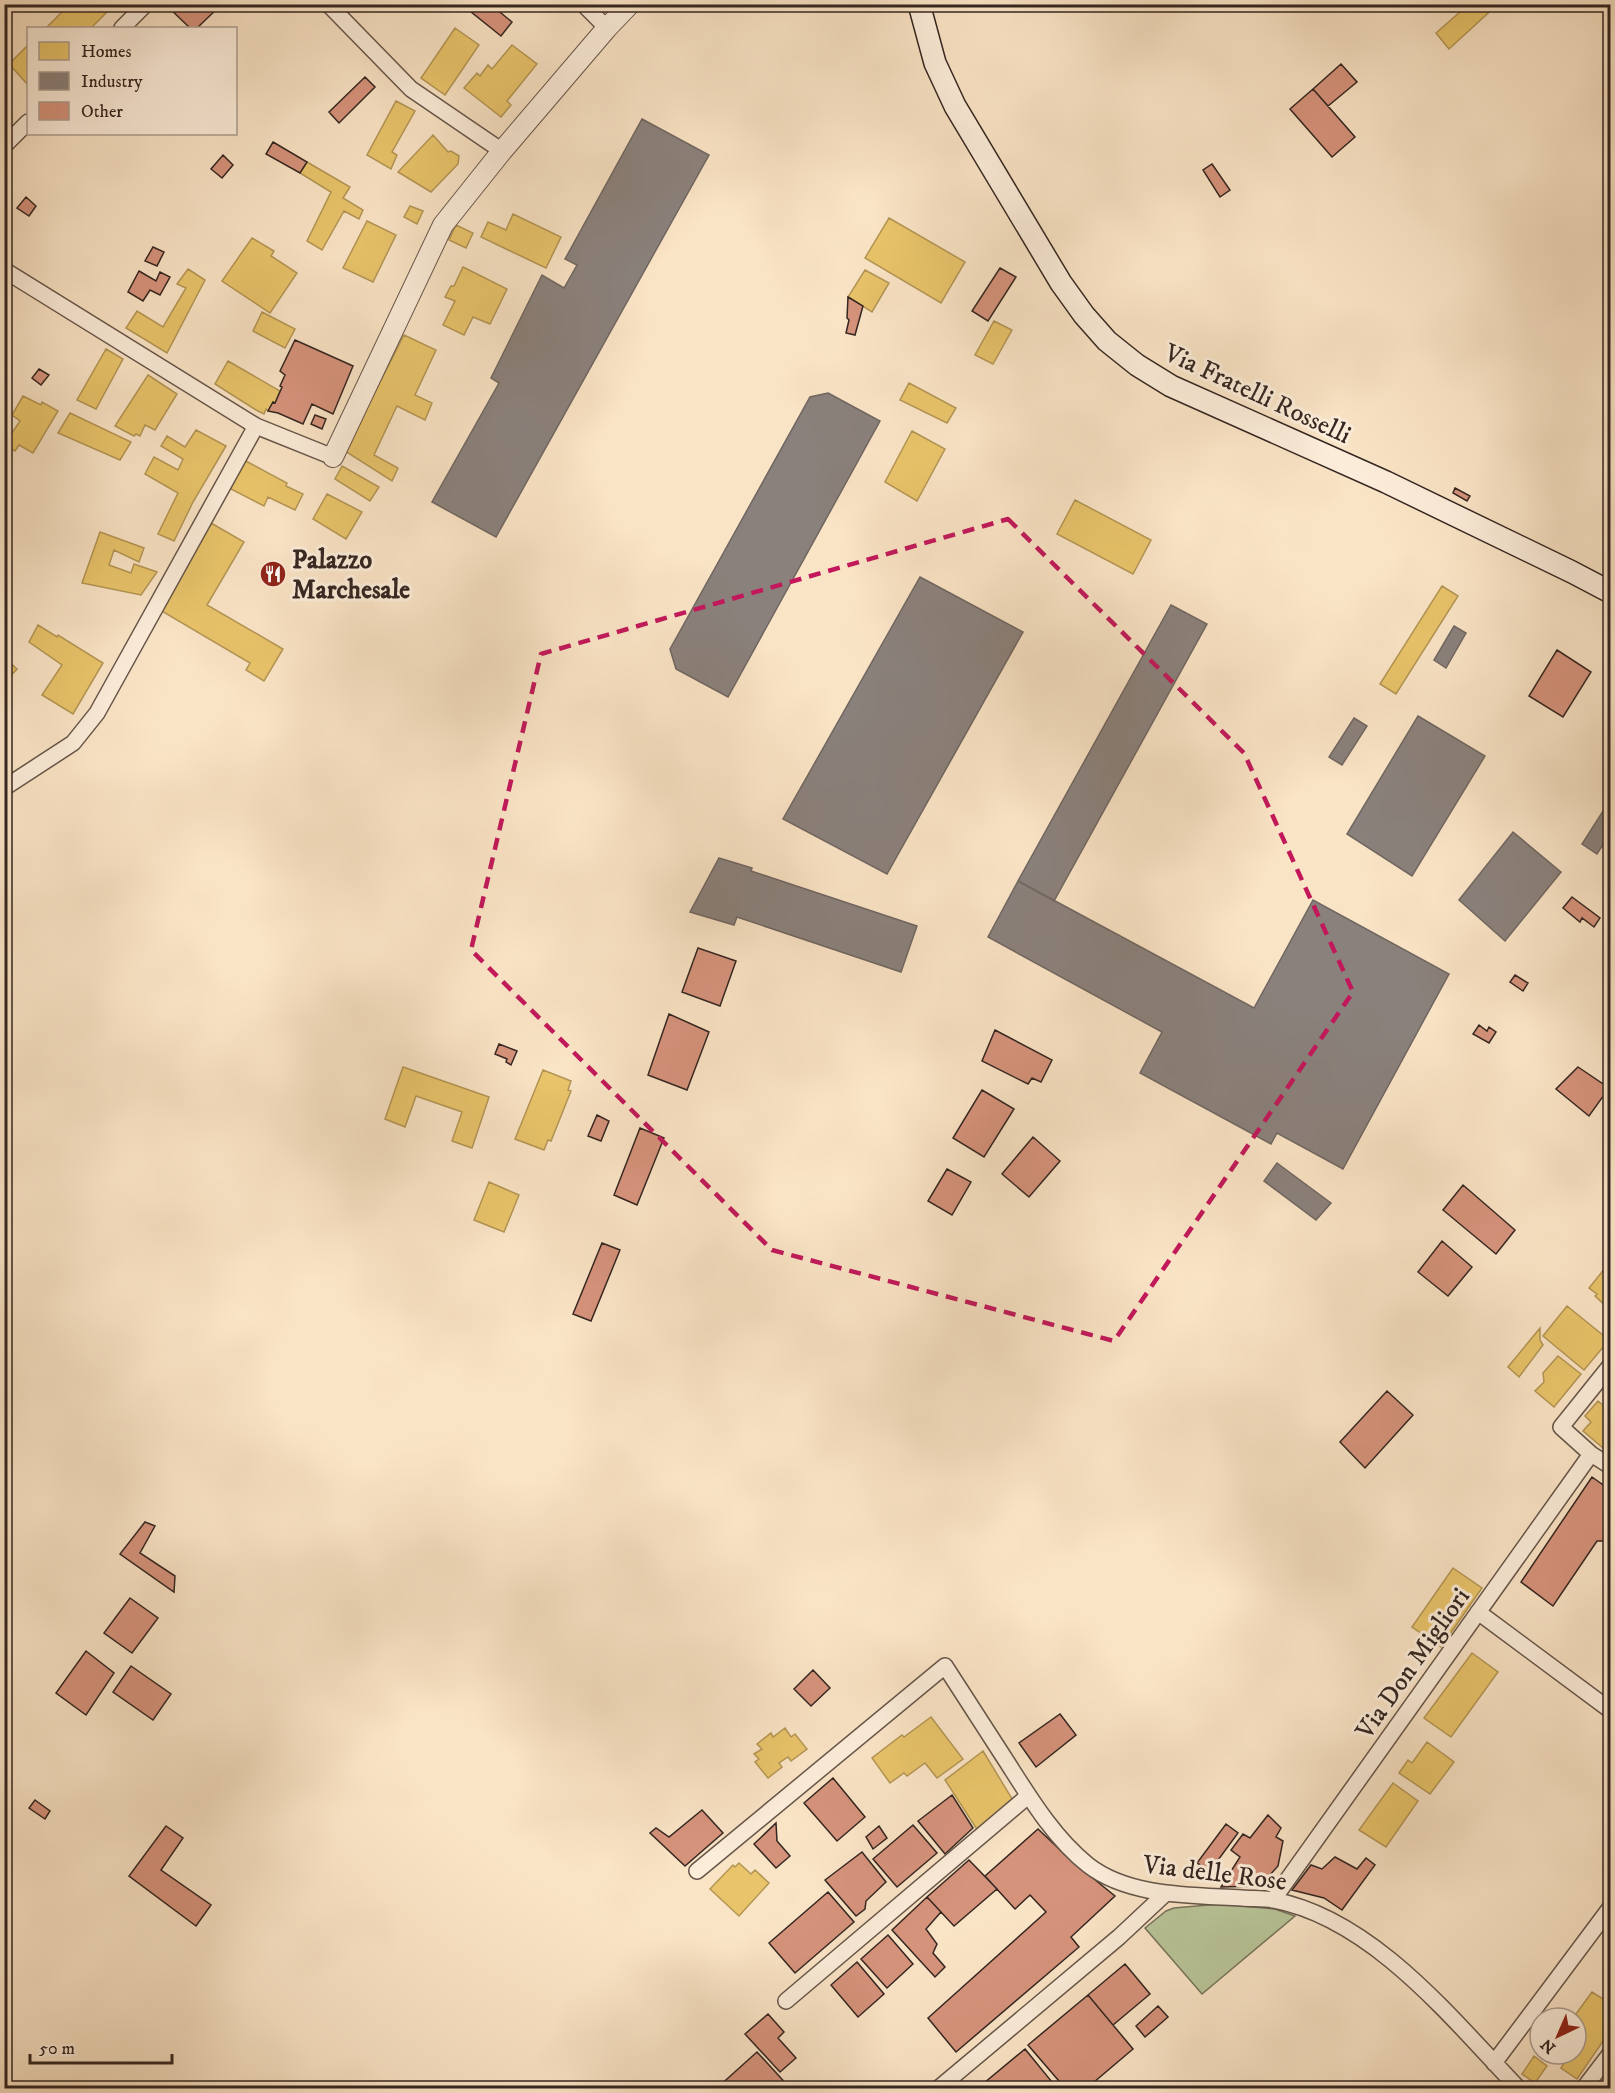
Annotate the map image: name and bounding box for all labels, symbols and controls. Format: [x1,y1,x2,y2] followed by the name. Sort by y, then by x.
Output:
[27,27,237,135] legend
[81,41,132,63] text: Homes
[81,71,143,93] text: Industry
[81,101,123,123] text: Other
[1158,336,1356,452] street label: Via Fratelli Rosselli
[292,544,410,607] place label: Palazzo Marchesale
[258,559,288,589] restaurant icon: Palazzo Marchesale
[1348,1582,1478,1747] street label: Via Don Migliori
[1140,1848,1289,1899] street label: Via delle Rose
[1528,2006,1588,2066] north arrow
[30,2027,172,2065] scale bar
[1537,2034,1560,2058] text: N
[39,2038,75,2060] text: 50 m

